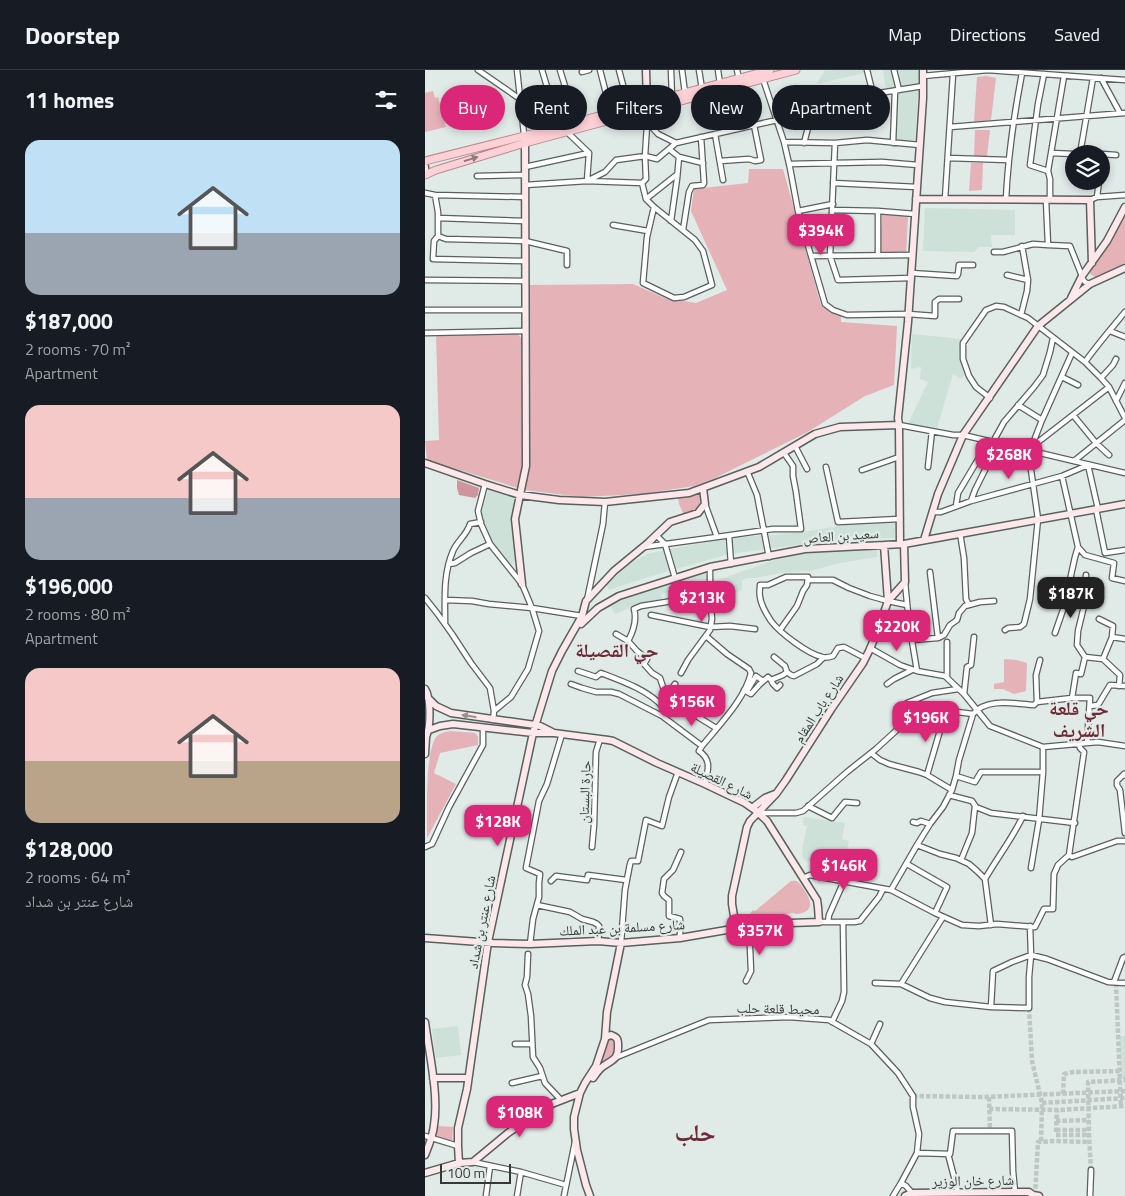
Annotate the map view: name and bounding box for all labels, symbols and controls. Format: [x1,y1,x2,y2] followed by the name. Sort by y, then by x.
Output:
[25,17,120,53] text: Doorstep
[888,21,922,48] text: Map
[950,21,1026,48] text: Directions
[1054,21,1100,48] text: Saved
[25,84,114,116] text: 11 homes
[440,85,505,130] chip: Buy
[515,85,587,130] chip: Rent
[597,85,681,130] chip: Filters
[691,85,762,130] chip: New
[772,85,890,130] chip: Apartment
[372,86,400,114] icon: filters
[1065,145,1110,190] map controls
[1065,145,1110,190] button: layers
[464,155,479,163] one-way arrow
[168,173,258,263] icon: home
[786,214,856,256] pin: $394K
[798,218,844,242] text: $394K
[25,305,113,337] text: $187,000
[25,337,130,361] text: 2 rooms · 70 m²
[25,361,98,385] text: Apartment
[168,438,258,528] icon: home
[974,438,1044,480] pin: $268K
[986,442,1032,466] text: $268K
[802,522,880,548] street label: سعيد بن العاص
[25,570,113,602] text: $196,000
[1036,576,1106,619] pin: $187K
[667,580,737,623] pin: $213K
[1048,581,1094,605] text: $187K
[679,585,725,609] text: $213K
[25,602,130,626] text: 2 rooms · 80 m²
[862,610,932,652] pin: $220K
[874,614,920,638] text: $220K
[25,626,98,650] text: Apartment
[575,635,659,665] district label: حي القصيلة
[788,669,848,747] street label: شارع باب المقام
[657,684,727,727] pin: $156K
[669,689,715,713] text: $156K
[1049,693,1109,744] district label: حي قلعة الشريف
[891,700,961,743] pin: $196K
[168,701,258,791] icon: home
[903,705,949,729] text: $196K
[461,712,477,720] one-way arrow
[687,756,757,804] street label: شارع القصيلة
[572,760,596,824] street label: حارة البستان
[463,804,533,847] pin: $128K
[475,809,521,833] text: $128K
[25,833,113,865] text: $128,000
[809,848,879,891] pin: $146K
[821,853,867,877] text: $146K
[25,865,130,889] text: 2 rooms · 64 m²
[462,873,500,971] street label: شارع عنتر بن شداد
[25,889,133,913] text: شارع عنتر بن شداد
[559,913,685,941] street label: شارع مسلمة بن عبد الملك
[725,914,795,956] pin: $357K
[737,918,783,942] text: $357K
[736,997,820,1019] street label: محيط قلعة حلب
[485,1096,555,1138] pin: $108K
[497,1100,543,1124] text: $108K
[674,1114,716,1150] district label: حلب
[440,1161,511,1184] scale bar
[447,1162,485,1183] text: 100 m
[931,1169,1014,1191] street label: شارع خان الوزير

